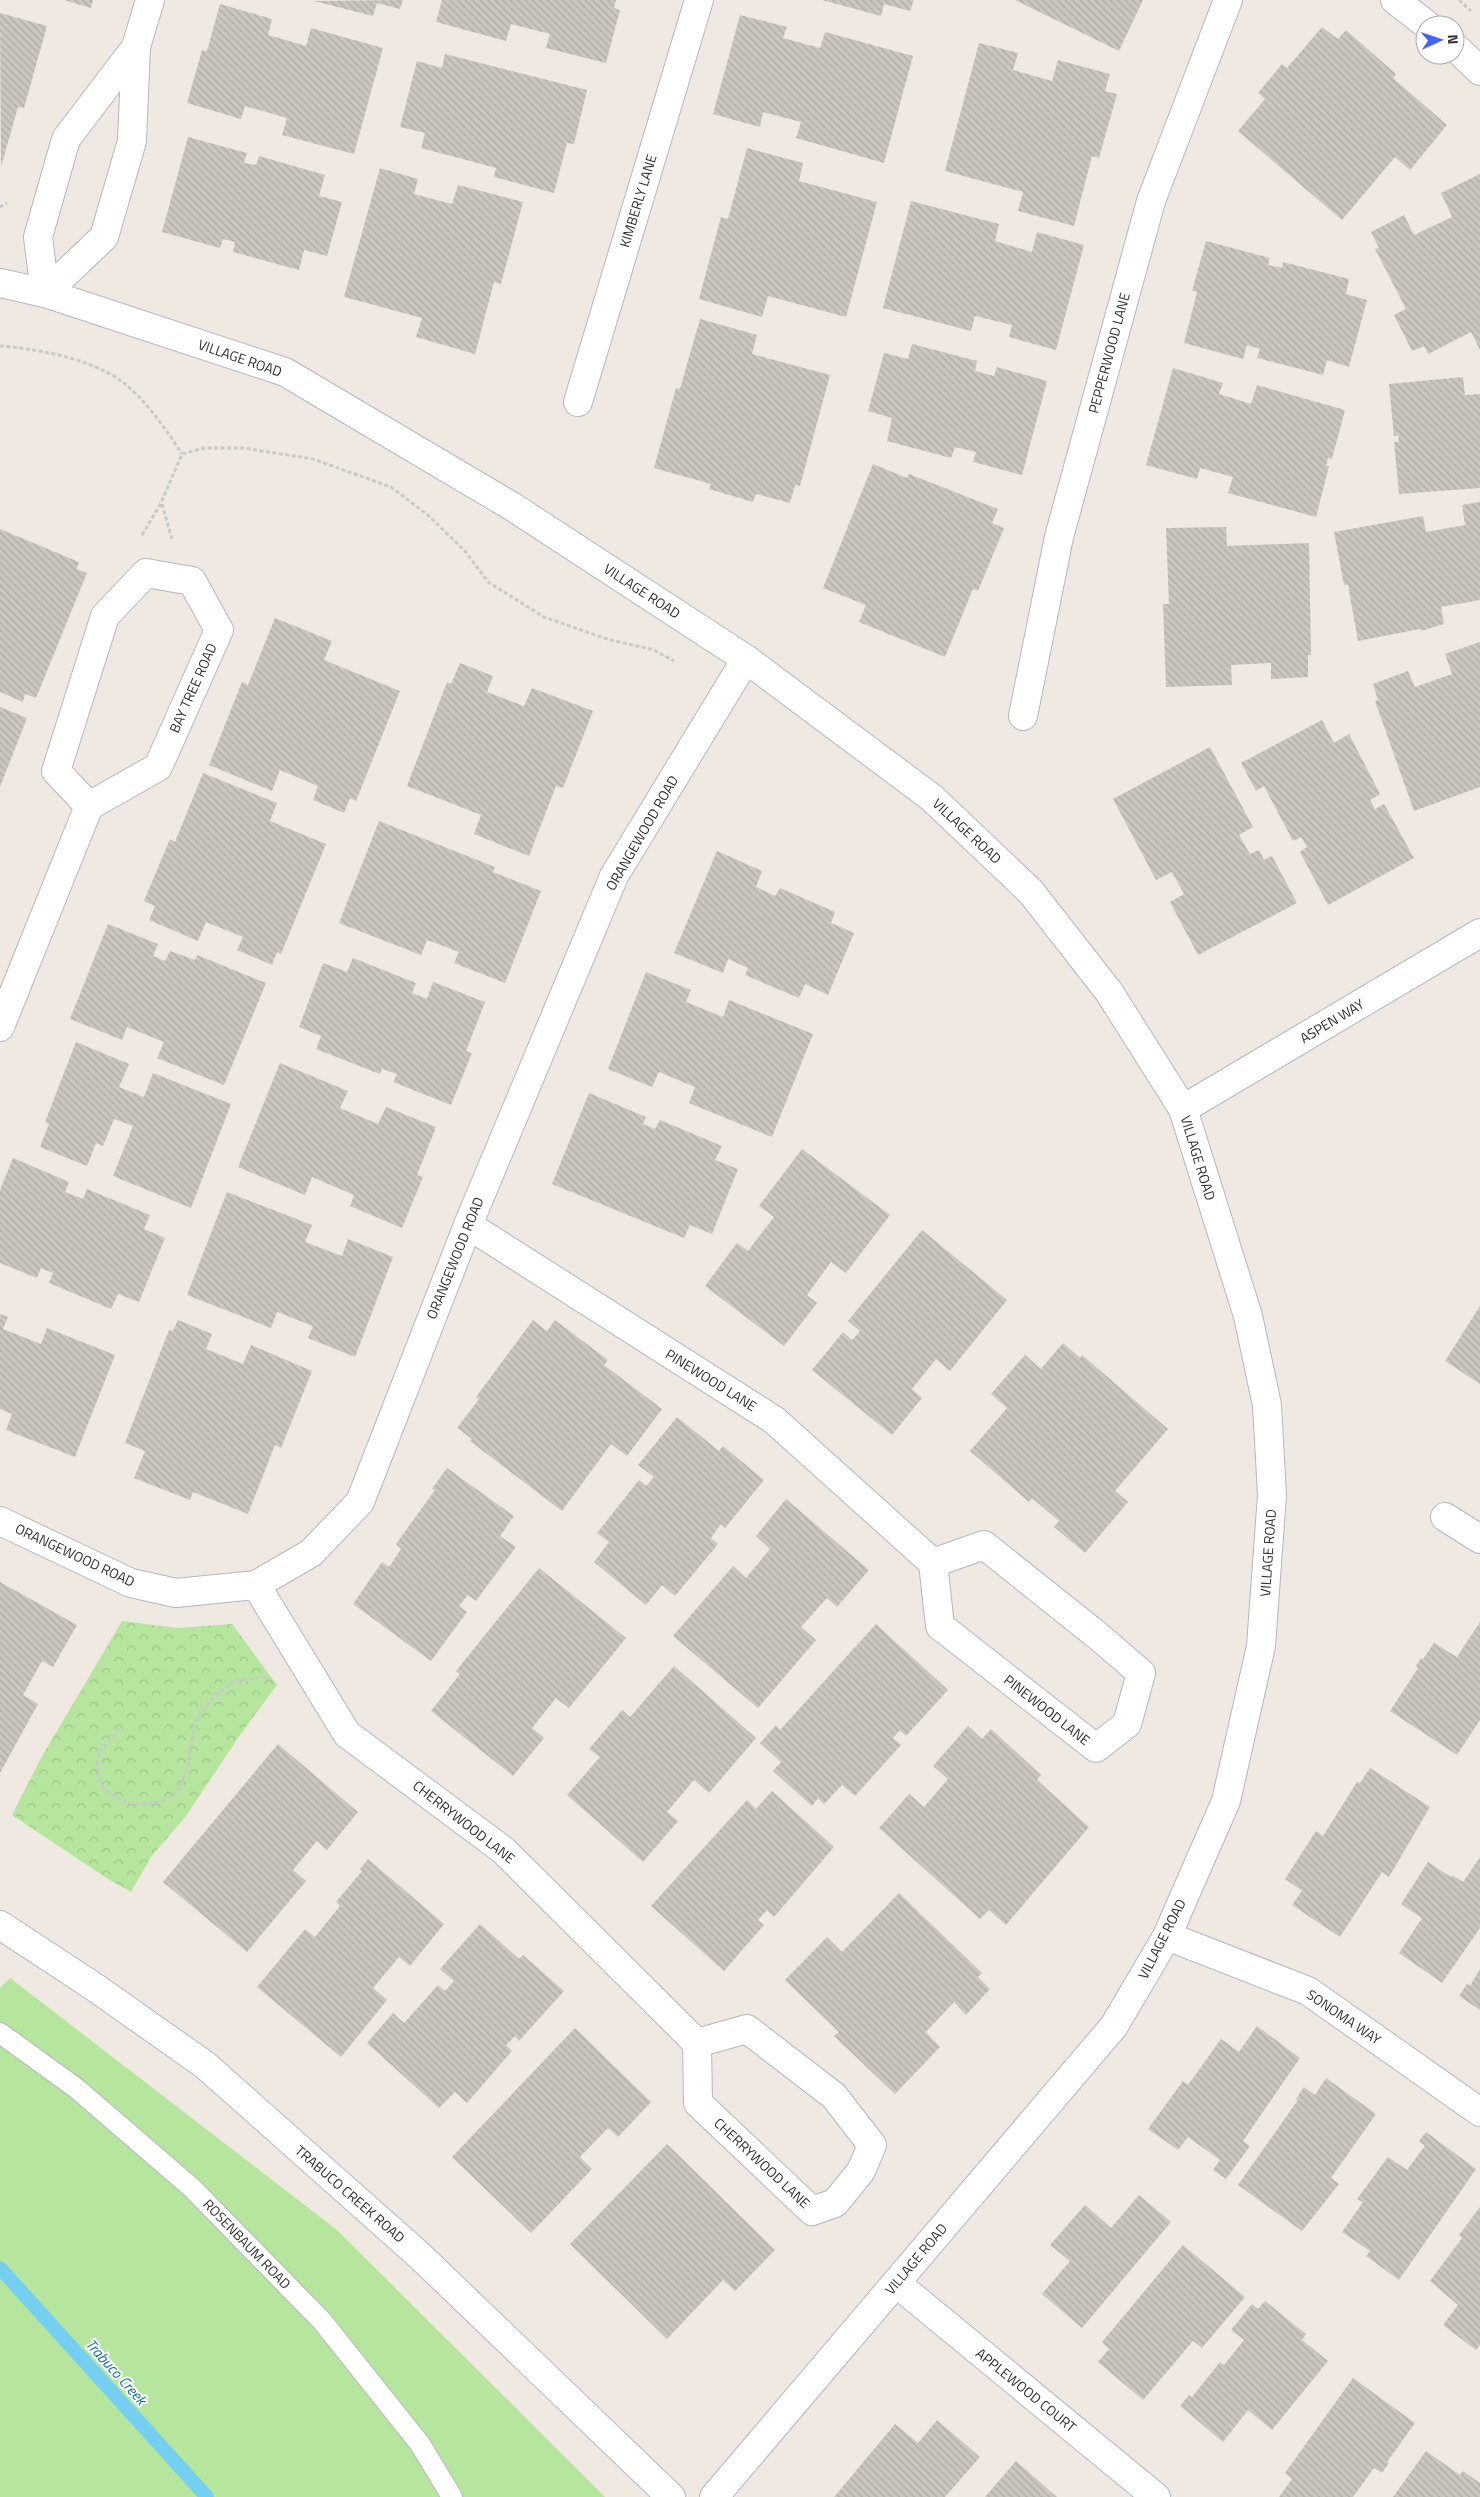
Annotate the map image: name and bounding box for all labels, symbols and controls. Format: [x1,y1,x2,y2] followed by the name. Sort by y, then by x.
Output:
[1415,15,1465,65] north arrow
[1443,34,1464,45] text: N
[613,151,662,250] street label: KIMBERLY LANE
[1082,290,1135,416] street label: PEPPERWOOD LANE
[195,333,285,382] street label: VILLAGE ROAD
[600,558,685,623] street label: VILLAGE ROAD
[163,639,222,736] street label: BAY TREE ROAD
[600,771,683,894] street label: ORANGEWOOD ROAD
[928,793,1007,868] street label: VILLAGE ROAD
[1296,993,1368,1048] street label: ASPEN WAY
[1176,1113,1221,1203] street label: VILLAGE ROAD
[420,1194,489,1322] street label: ORANGEWOOD ROAD
[662,1343,761,1416] street label: PINEWOOD LANE
[1254,1508,1281,1597] street label: VILLAGE ROAD
[12,1518,139,1592] street label: ORANGEWOOD ROAD
[1000,1669,1095,1750] street label: PINEWOOD LANE
[409,1775,520,1868] street label: CHERRYWOOD LANE
[1132,1895,1191,1983] street label: VILLAGE ROAD
[1303,1984,1386,2050] street label: SONOMA WAY
[710,2112,815,2213] street label: CHERRYWOOD LANE
[291,2140,410,2247] street label: TRABUCO CREEK ROAD
[199,2194,296,2294] street label: ROSENBAUM ROAD
[879,2218,952,2299] street label: VILLAGE ROAD
[80,2333,154,2412] water label: Trabuco Creek
[972,2342,1082,2437] street label: APPLEWOOD COURT

